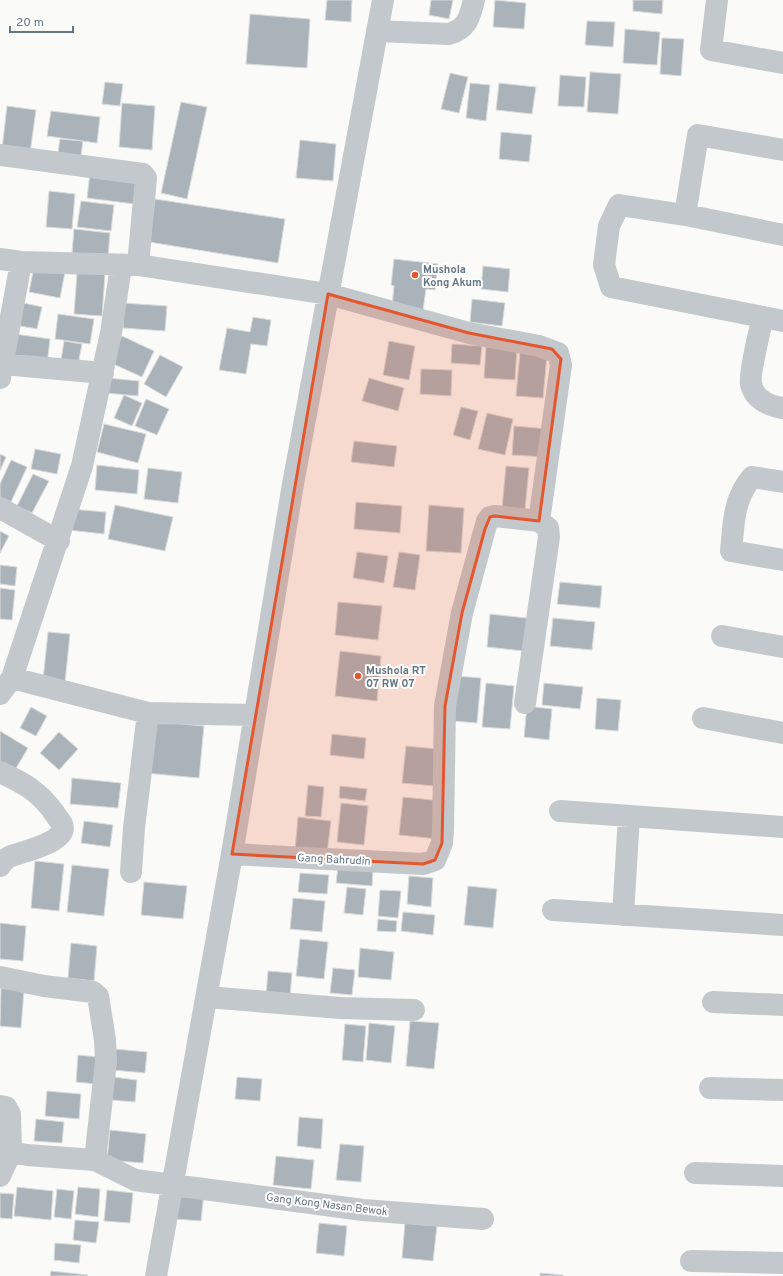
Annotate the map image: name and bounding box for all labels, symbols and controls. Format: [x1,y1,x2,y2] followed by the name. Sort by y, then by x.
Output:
[10,8,73,34] scale bar
[16,15,44,31] text: 20 m
[423,263,482,290] place label: Mushola Kong Akum
[410,270,420,280] marker: Mushola Kong Akum
[366,664,426,691] place label: Mushola RT 07 RW 07
[353,671,363,681] marker: Mushola RT 07 RW 07
[297,851,371,869] street label: Gang Bahrudin
[265,1191,389,1219] street label: Gang Kong Nasan Bewok

